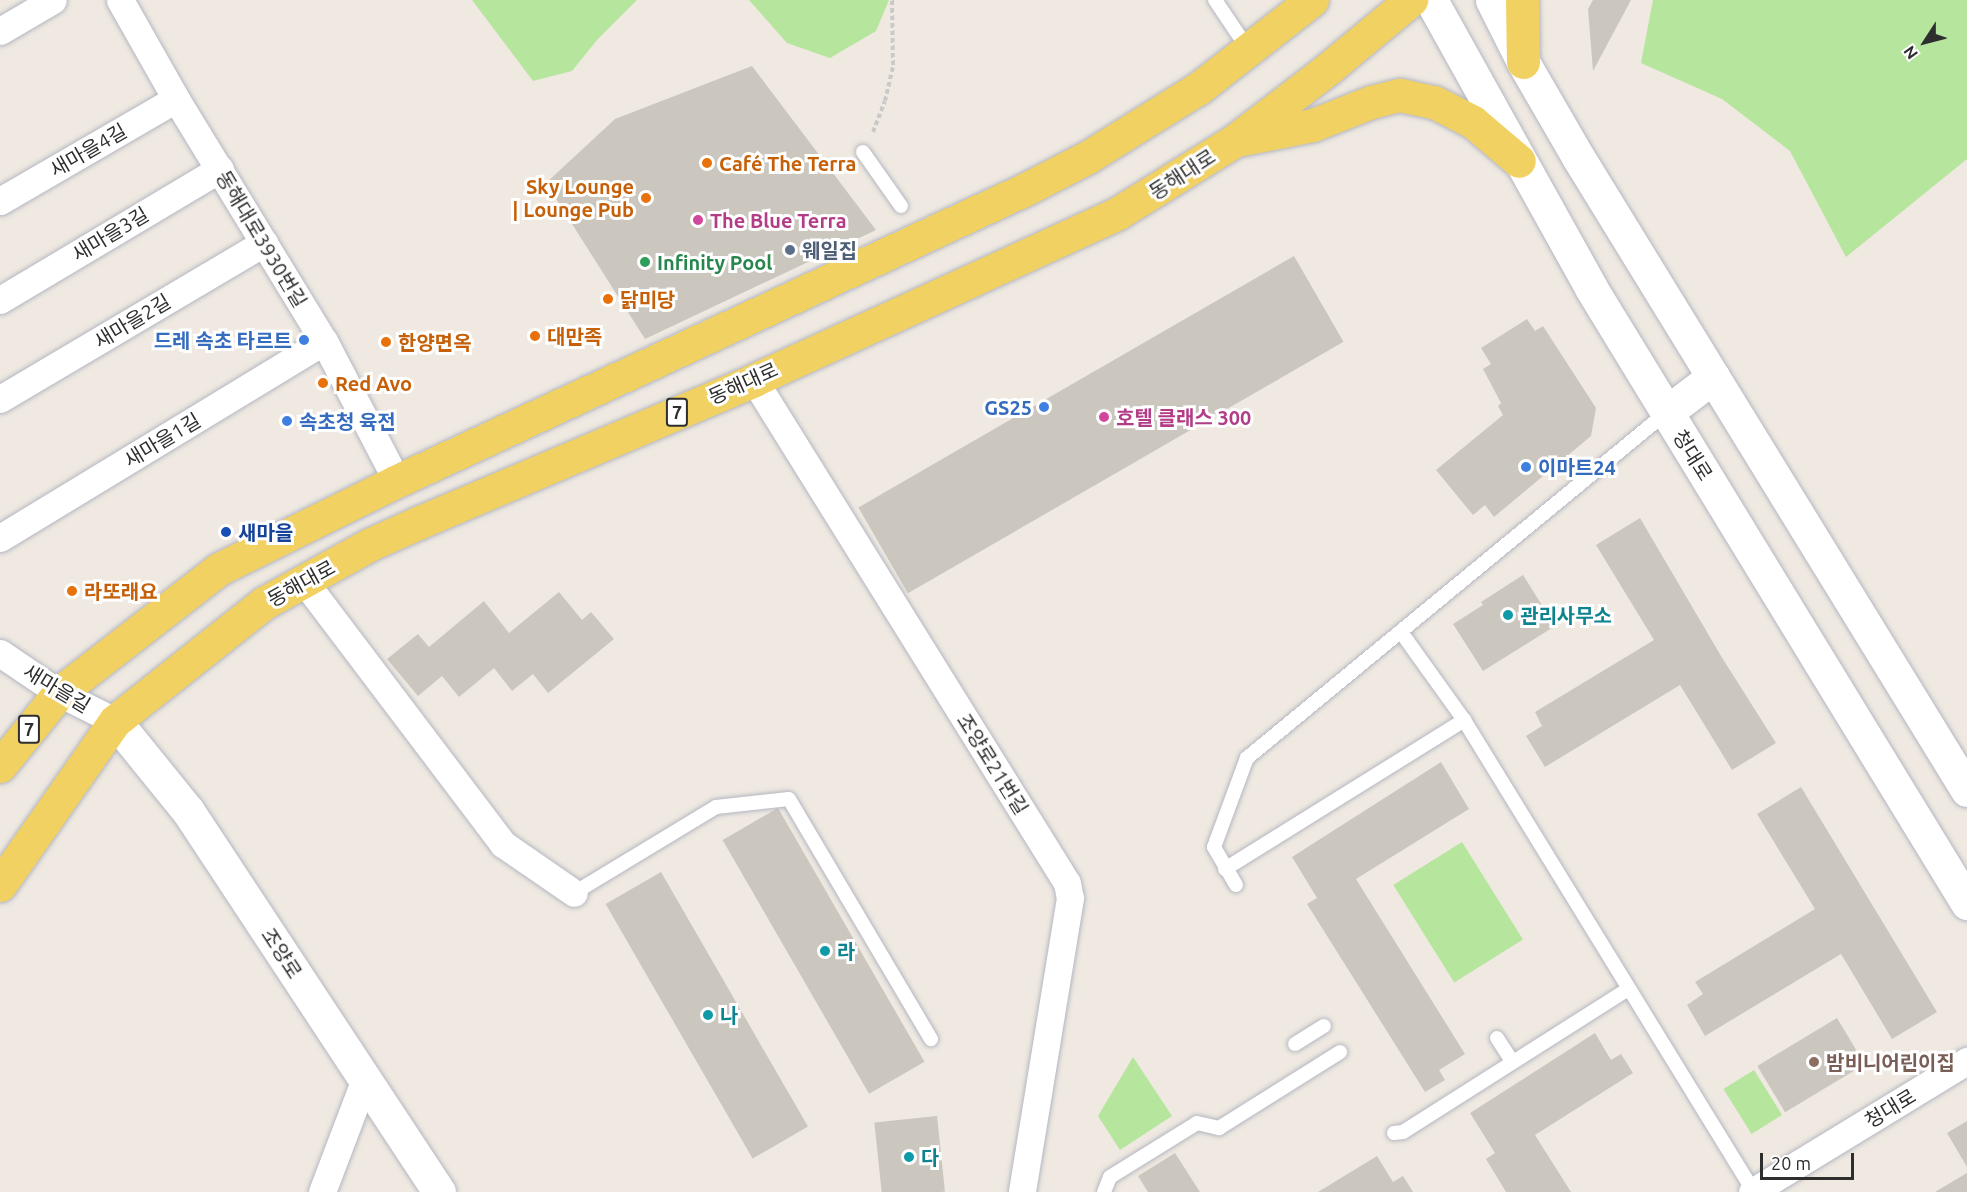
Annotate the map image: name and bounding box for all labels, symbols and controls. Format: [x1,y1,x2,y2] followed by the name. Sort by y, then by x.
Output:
[1895,12,1955,72] north arrow
[1900,42,1921,63] text: N
[45,118,131,182] street label: 새마을4길
[1145,144,1219,204] street label: 동해대로
[719,151,856,175] place label: Café The Terra
[700,156,714,170] marker: Café The Terra
[212,166,312,312] street label: 동해대로3930번길
[512,174,634,221] place label: Sky Lounge | Lounge Pub
[639,191,653,205] marker: Sky Lounge | Lounge Pub
[67,202,153,266] street label: 새마을3길
[710,208,847,232] place label: The Blue Terra
[691,213,705,227] marker: The Blue Terra
[802,238,857,262] place label: 웨일집
[783,243,797,257] marker: 웨일집
[657,250,772,274] place label: Infinity Pool
[638,255,652,269] marker: Infinity Pool
[620,287,675,311] place label: 닭미당
[89,289,175,353] street label: 새마을2길
[601,292,615,306] marker: 닭미당
[547,324,602,348] place label: 대만족
[154,328,292,352] place label: 드레 속초 타르트
[528,329,542,343] marker: 대만족
[398,330,472,354] place label: 한양면옥
[297,333,311,347] marker: 드레 속초 타르트
[379,335,393,349] marker: 한양면옥
[705,357,781,409] street label: 동해대로
[335,371,412,395] place label: Red Avo
[316,376,330,390] marker: Red Avo
[984,395,1032,419] place label: GS25
[665,397,689,427] road number: 7
[1037,400,1051,414] marker: GS25
[1116,405,1251,429] place label: 호텔 클래스 300
[119,408,205,472] street label: 새마을1길
[299,409,396,433] place label: 속초청 육전
[1097,410,1111,424] marker: 호텔 클래스 300
[280,414,294,428] marker: 속초청 육전
[1668,425,1718,485] street label: 청대로
[1538,455,1616,479] place label: 이마트24
[1519,460,1533,474] marker: 이마트24
[238,520,293,544] place label: 새마을
[219,525,233,539] marker: 새마을
[263,555,339,611] street label: 동해대로
[84,579,158,603] place label: 라또래요
[65,584,79,598] marker: 라또래요
[1520,603,1612,627] place label: 관리사무소
[1501,608,1515,622] marker: 관리사무소
[19,659,95,717] street label: 새마을길
[952,709,1034,819] street label: 조양로21번길
[17,714,41,744] road number: 7
[257,923,307,983] street label: 조양로
[837,939,855,963] place label: 라
[818,944,832,958] marker: 라
[720,1003,738,1027] place label: 나
[701,1008,715,1022] marker: 나
[1826,1050,1955,1074] place label: 밤비니어린이집
[1807,1055,1821,1069] marker: 밤비니어린이집
[1860,1083,1920,1133] street label: 청대로
[1763,1141,1858,1179] scale bar
[921,1145,939,1169] place label: 다
[902,1150,916,1164] marker: 다
[1771,1153,1811,1173] text: 20 m

